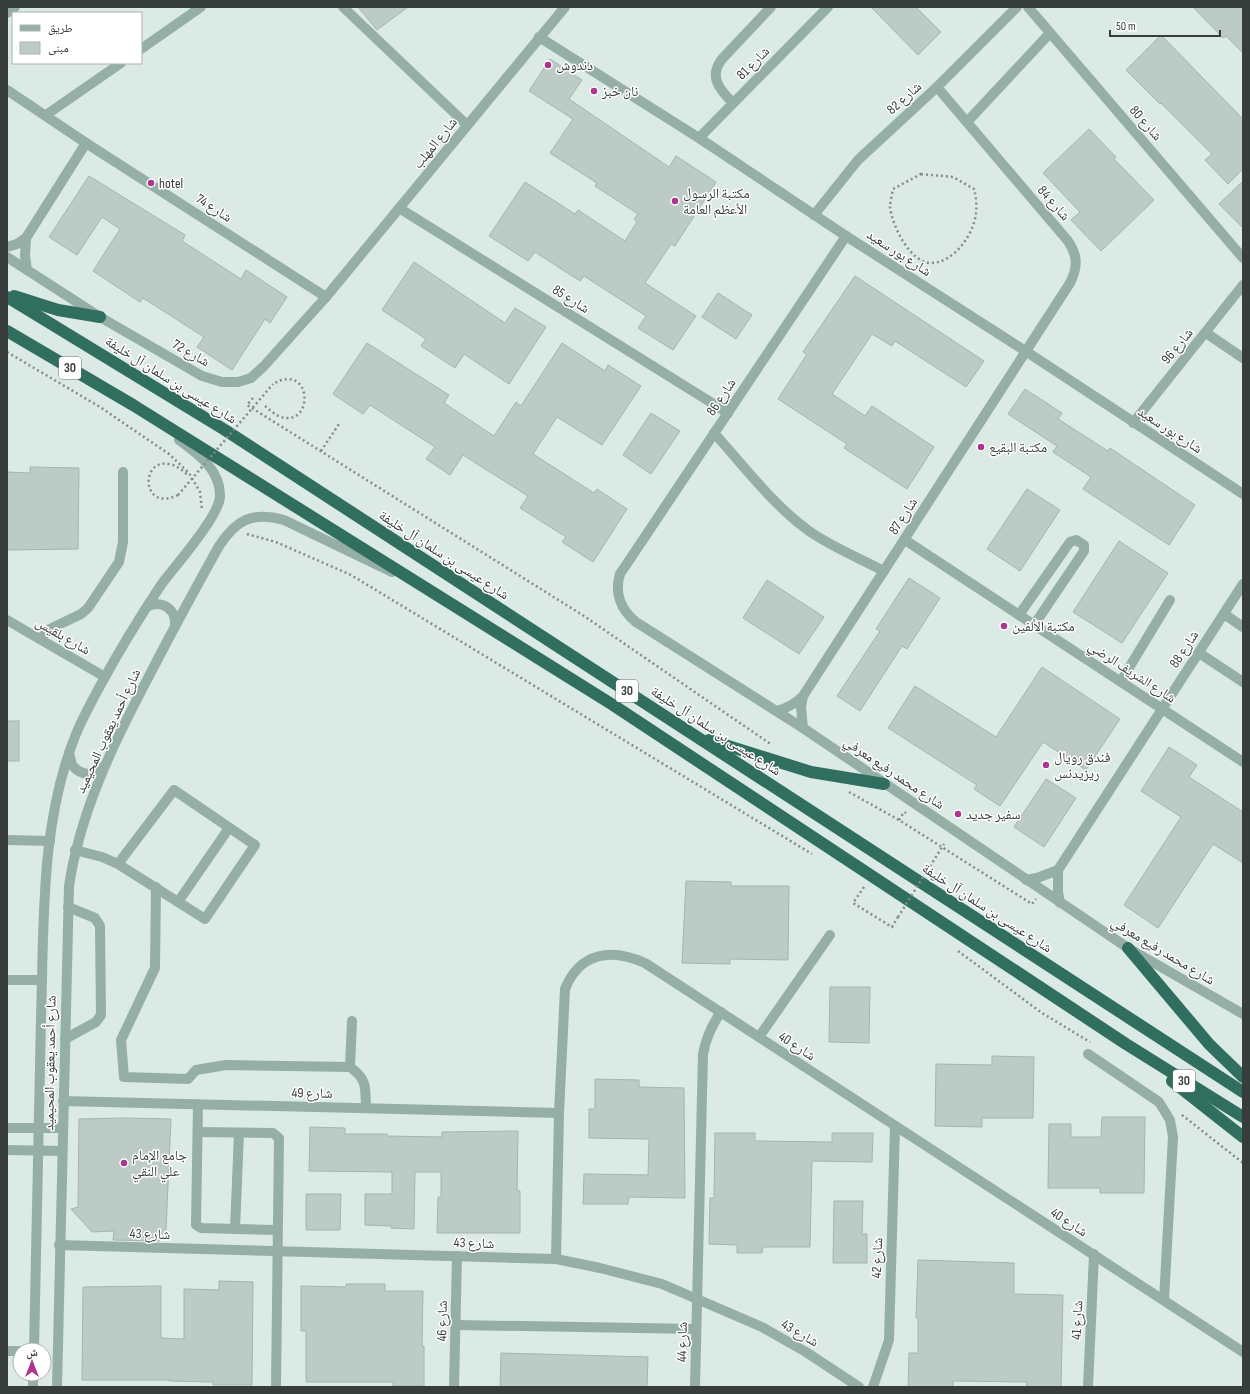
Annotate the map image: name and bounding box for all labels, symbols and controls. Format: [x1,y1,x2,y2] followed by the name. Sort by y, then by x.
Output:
[12,12,142,64] legend
[1110,12,1220,38] scale bar
[1116,19,1136,34] text: 50 m
[48,21,73,36] text: طريق
[48,41,69,56] text: مبنى
[733,43,774,84] street label: شارع 81
[556,57,593,74] place label: دندوش
[543,60,553,70] marker: دندوش
[883,78,926,119] street label: شارع 82
[601,83,639,100] place label: نان خبز
[589,86,599,96] marker: نان خبز
[1125,102,1166,145] street label: شارع 80
[409,114,462,173] street label: شارع المهلب
[159,175,183,192] place label: hotel
[146,178,156,188] marker: hotel
[1033,182,1074,225] street label: شارع 84
[683,185,750,219] place label: مكتبة الرسول الأعظم العامة
[192,190,235,227] street label: شارع 74
[670,196,680,206] marker: مكتبة الرسول الأعظم العامة
[863,226,934,281] street label: شارع بور سعيد
[549,281,593,318] street label: شارع 85
[1157,325,1197,368] street label: شارع 96
[102,333,240,428] street label: شارع عيسى بن سلمان آل خليفة
[169,336,213,371] street label: شارع 72
[59,357,81,379] road number: 30
[702,375,740,419] street label: شارع 86
[1134,403,1205,458] street label: شارع بور سعيد
[989,439,1047,457] place label: مكتبة البقيع
[976,442,986,452] marker: مكتبة البقيع
[885,494,922,538] street label: شارع 87
[375,507,512,604] street label: شارع عيسى بن سلمان آل خليفة
[32,613,94,659] street label: شارع بلقيس
[1012,618,1075,635] place label: مكتبة الألفين
[999,621,1009,631] marker: مكتبة الألفين
[1166,627,1203,671] street label: شارع 88
[1084,637,1179,709] street label: شارع الشريف الرضي
[72,666,145,796] street label: شارع أحمد يعقوب المحيميد
[616,680,638,702] road number: 30
[647,683,784,780] street label: شارع عيسى بن سلمان آل خليفة
[839,733,948,815] street label: شارع محمد رفيع معرفي
[1054,749,1111,782] place label: فندق رويال ريزيدنس
[1041,760,1051,770] marker: فندق رويال ريزيدنس
[966,806,1021,823] place label: سفير جديد
[953,809,963,819] marker: سفير جديد
[918,860,1055,957] street label: شارع عيسى بن سلمان آل خليفة
[1107,913,1218,991] street label: شارع محمد رفيع معرفي
[40,995,61,1131] street label: شارع أحمد يعقوب المحيميد
[775,1028,819,1065] street label: شارع 40
[1173,1070,1195,1092] road number: 30
[291,1084,333,1103] street label: شارع 49
[132,1147,187,1182] place label: جامع الإمام علي النقي
[119,1158,129,1168] marker: جامع الإمام علي النقي
[1047,1204,1091,1241] street label: شارع 40
[129,1225,171,1244] street label: شارع 43
[453,1234,495,1253] street label: شارع 43
[868,1237,887,1279] street label: شارع 42
[433,1300,452,1342] street label: شارع 46
[1067,1300,1088,1340] street label: شارع 41
[778,1315,822,1351] street label: شارع 43
[673,1322,692,1362] street label: شارع 44
[12,1342,52,1382] north arrow
[26,1346,38,1360] text: ش

